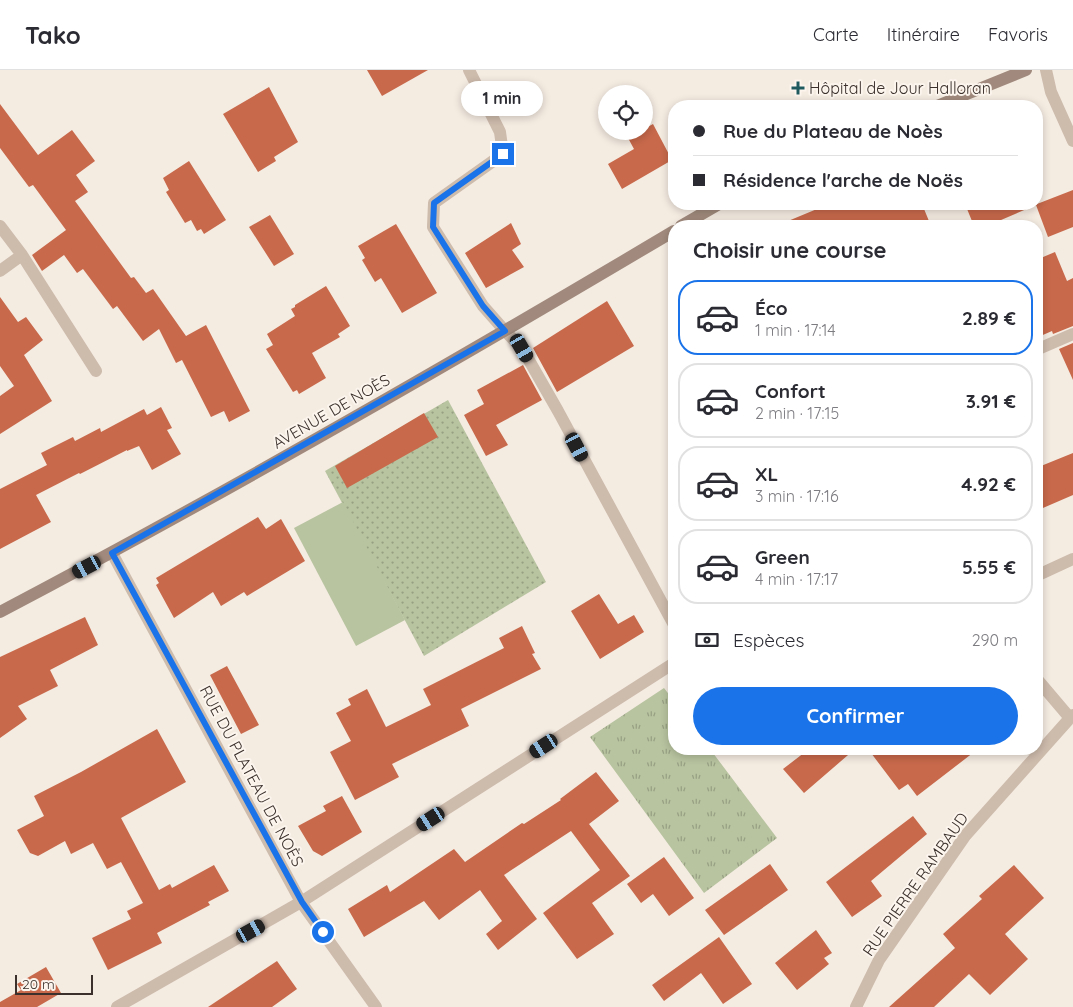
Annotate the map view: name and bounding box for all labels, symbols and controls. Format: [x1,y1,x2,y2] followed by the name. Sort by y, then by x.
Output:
[25,20,81,50] text: Tako
[813,23,859,46] text: Carte
[887,23,960,46] text: Itinéraire
[988,23,1048,46] text: Favoris
[809,78,991,98] place label: Hôpital de Jour Halloran
[791,81,805,95] marker: Hôpital de Jour Halloran
[462,82,544,116] callout: 1 min
[598,85,653,140] map controls
[598,85,653,140] button: locate
[483,88,521,108] text: 1 min
[723,119,943,143] text: Rue du Plateau de Noès
[492,143,514,165] route end
[723,168,963,192] text: Résidence l'arche de Noës
[693,236,887,264] text: Choisir une course
[695,295,740,340] icon: car
[755,296,788,320] text: Éco
[962,306,1016,330] text: 2.89 €
[755,320,836,340] text: 1 min · 17:14
[508,331,535,365] car
[269,369,393,453] street label: AVENUE DE NOÈS
[695,378,740,423] icon: car
[755,379,826,403] text: Confort
[966,389,1016,413] text: 3.91 €
[755,403,839,423] text: 2 min · 17:15
[563,430,590,464] car
[695,461,740,506] icon: car
[755,462,778,486] text: XL
[961,472,1016,496] text: 4.92 €
[755,486,839,506] text: 3 min · 17:16
[695,544,740,589] icon: car
[755,545,810,569] text: Green
[70,553,103,581] car
[962,555,1016,579] text: 5.55 €
[755,569,838,589] text: 4 min · 17:17
[693,626,721,654] icon: cash
[733,628,804,652] text: Espèces
[972,630,1018,650] text: 290 m
[196,682,308,870] street label: RUE DU PLATEAU DE NOÈS
[693,687,1018,745] button: Confirmer
[527,732,560,760] car
[414,805,447,833] car
[858,808,972,960] street label: RUE PIERRE RAMBAUD
[234,917,267,945] car
[312,921,334,943] route start
[15,972,92,995] scale bar
[22,975,55,993] text: 20 m

